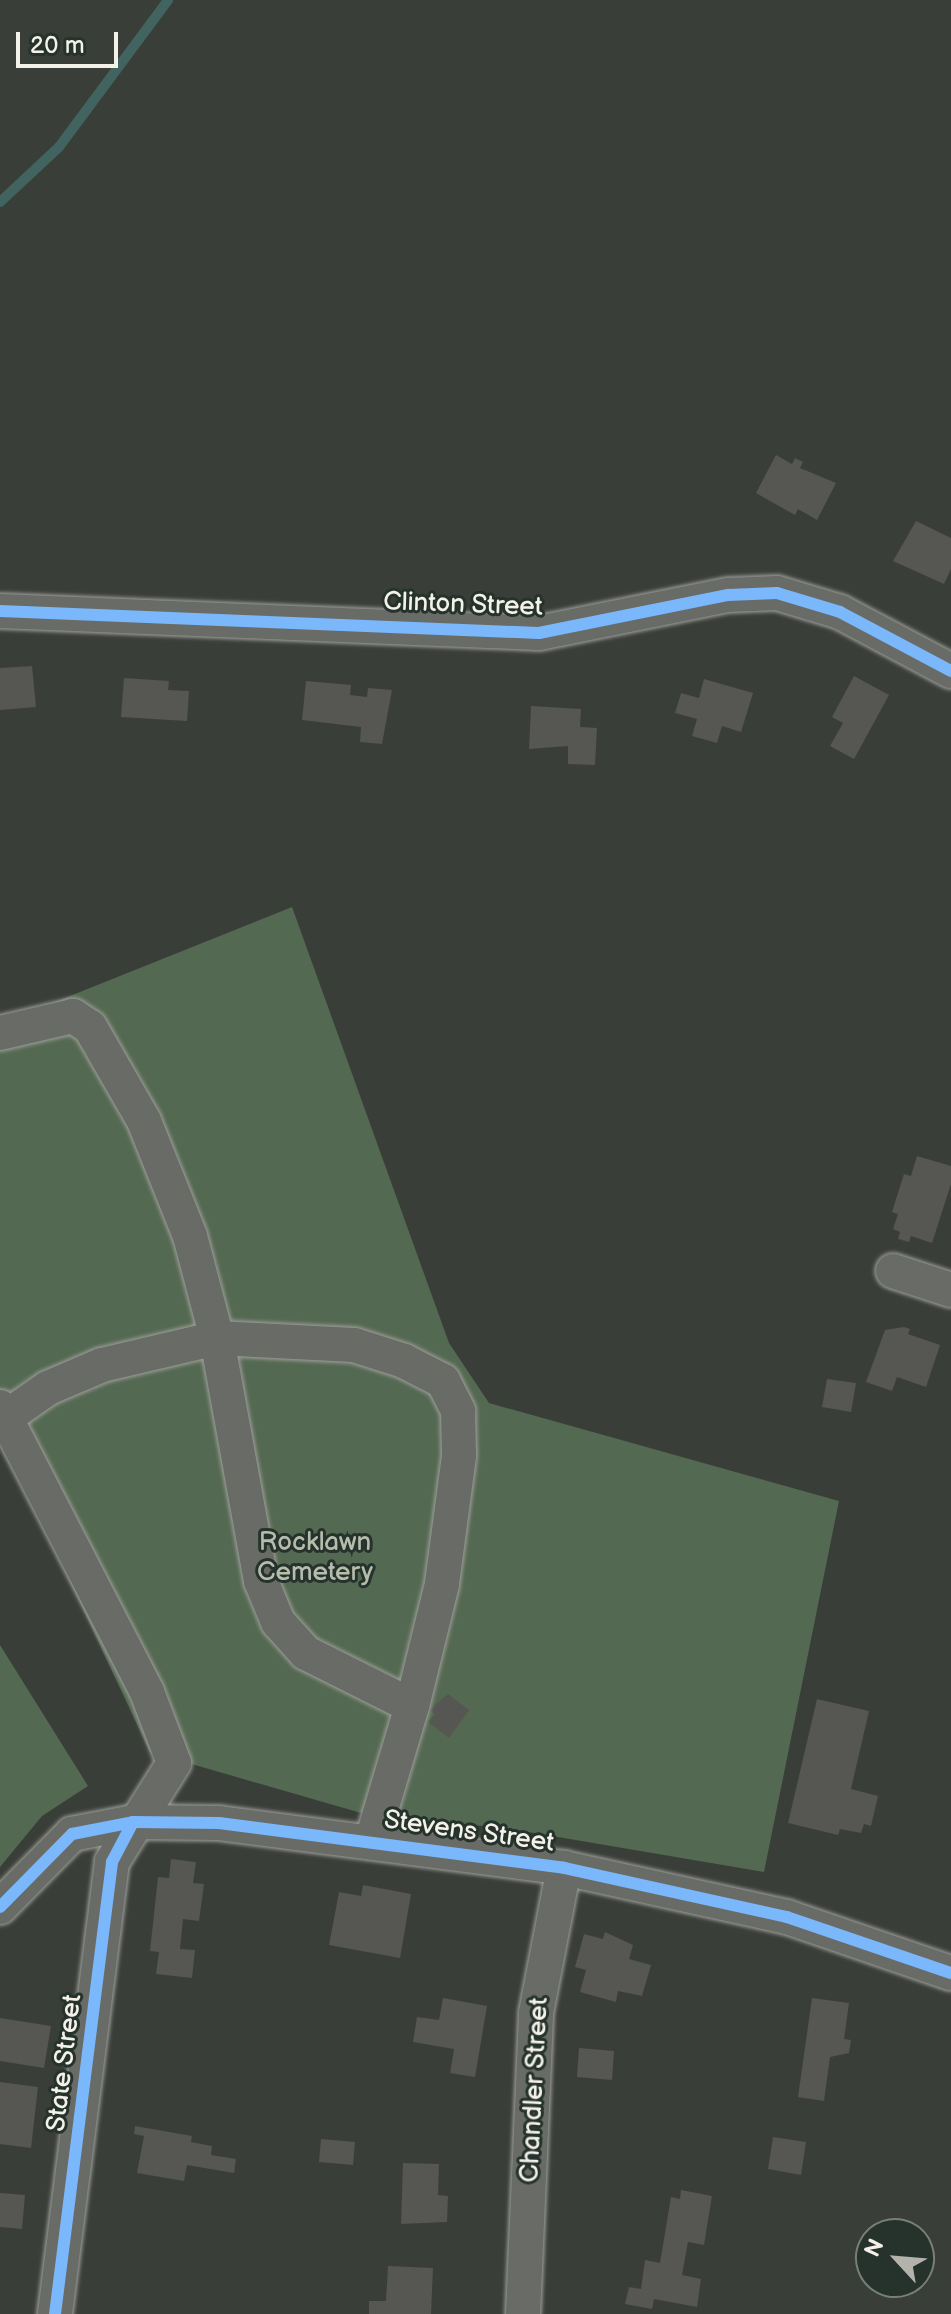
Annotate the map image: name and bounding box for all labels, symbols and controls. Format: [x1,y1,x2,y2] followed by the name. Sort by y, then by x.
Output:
[20,16,122,66] scale bar
[30,31,85,60] text: 20 m
[382,587,544,623] street label: Clinton Street
[257,1527,373,1588] park label: Rocklawn Cemetery
[382,1805,556,1859] street label: Stevens Street
[41,1992,89,2134] street label: State Street
[515,1996,555,2184] street label: Chandler Street
[855,2218,935,2298] north arrow
[859,2235,891,2261] text: N

